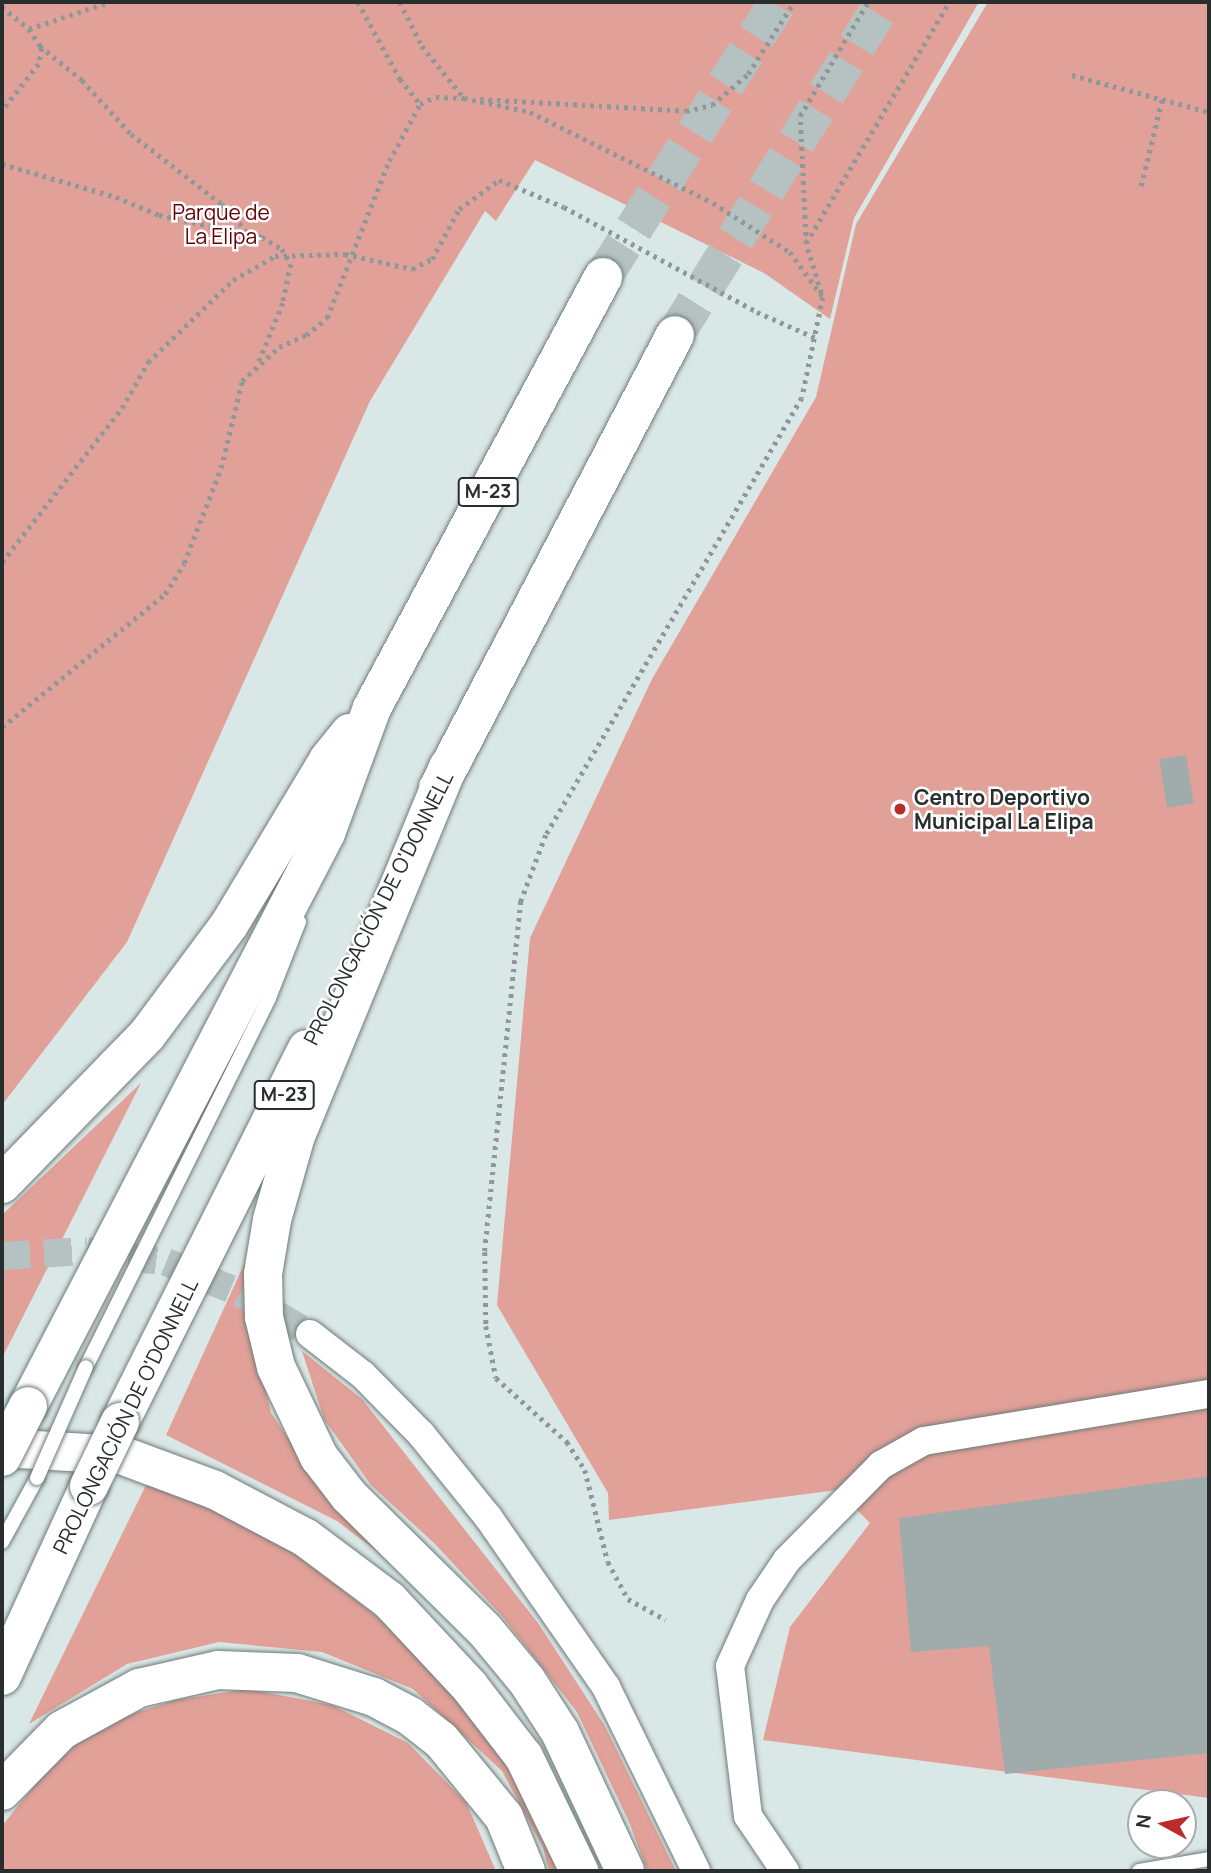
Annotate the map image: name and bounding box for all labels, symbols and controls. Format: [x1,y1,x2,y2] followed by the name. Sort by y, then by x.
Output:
[172,199,270,249] park label: Parque de La Elipa
[456,477,520,508] road number: M-23
[298,767,458,1049] street label: PROLONGACIÓN DE O'DONNELL
[914,784,1093,834] place label: Centro Deportivo Municipal La Elipa
[892,801,908,817] marker: Centro Deportivo Municipal La Elipa
[252,1079,316,1110] road number: M-23
[47,1274,203,1558] street label: PROLONGACIÓN DE O'DONNELL
[1127,1789,1197,1859] north arrow
[1129,1813,1157,1830] text: N

